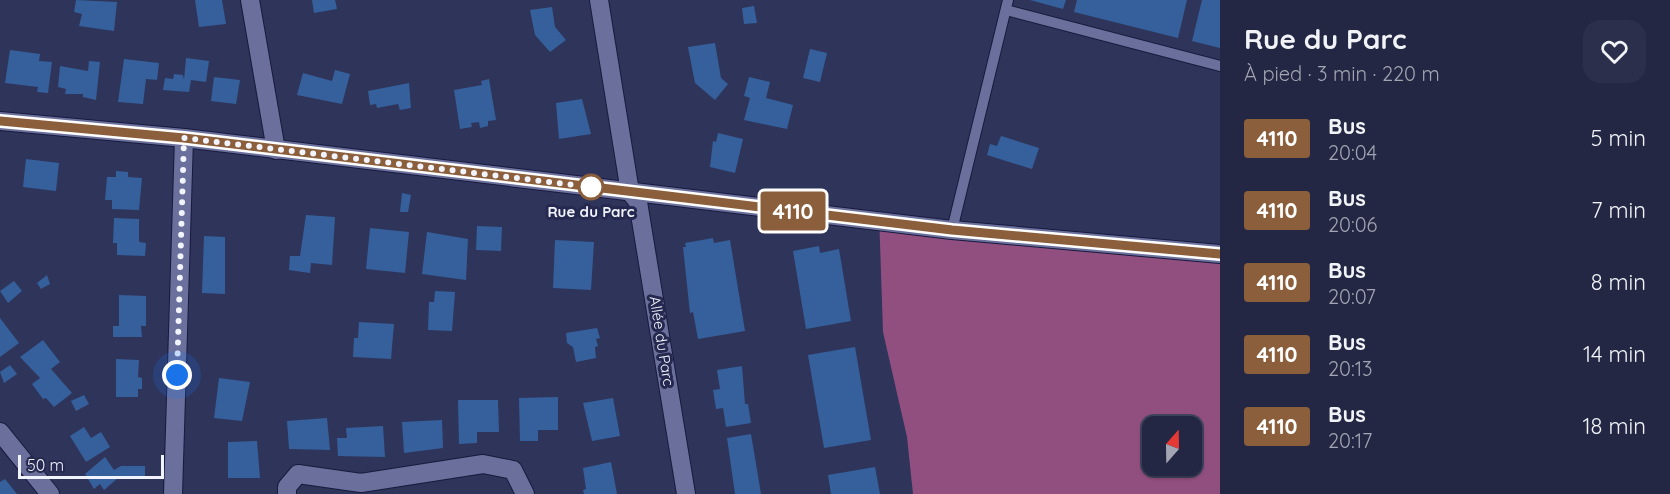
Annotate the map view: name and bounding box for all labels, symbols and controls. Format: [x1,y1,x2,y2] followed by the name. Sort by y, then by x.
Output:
[1583,20,1646,83] button: heart
[1244,21,1407,56] text: Rue du Parc
[1244,61,1440,86] text: À pied · 3 min · 220 m
[1328,112,1366,140] text: Bus
[1591,124,1646,152] text: 5 min
[1257,125,1297,151] text: 4110
[1328,140,1377,165] text: 20:04
[578,174,604,200] marker: Rue du Parc
[1328,184,1366,212] text: Bus
[751,192,835,230] line badge: 4110
[1591,196,1646,224] text: 7 min
[1257,197,1297,223] text: 4110
[773,198,813,224] text: 4110
[547,202,635,221] place label: Rue du Parc
[1328,212,1377,237] text: 20:06
[1328,256,1366,284] text: Bus
[1591,268,1646,296] text: 8 min
[1257,269,1297,295] text: 4110
[1328,284,1376,309] text: 20:07
[646,295,679,387] street label: Allée du Parc
[1328,328,1366,356] text: Bus
[1583,340,1646,368] text: 14 min
[1257,341,1297,367] text: 4110
[1328,356,1373,381] text: 20:13
[162,360,192,390] your location
[1328,400,1366,428] text: Bus
[1582,412,1646,440] text: 18 min
[1257,413,1297,439] text: 4110
[1142,416,1202,476] north arrow
[1142,416,1202,476] map controls
[1328,428,1372,453] text: 20:17
[18,452,164,480] scale bar
[27,455,64,475] text: 50 m

